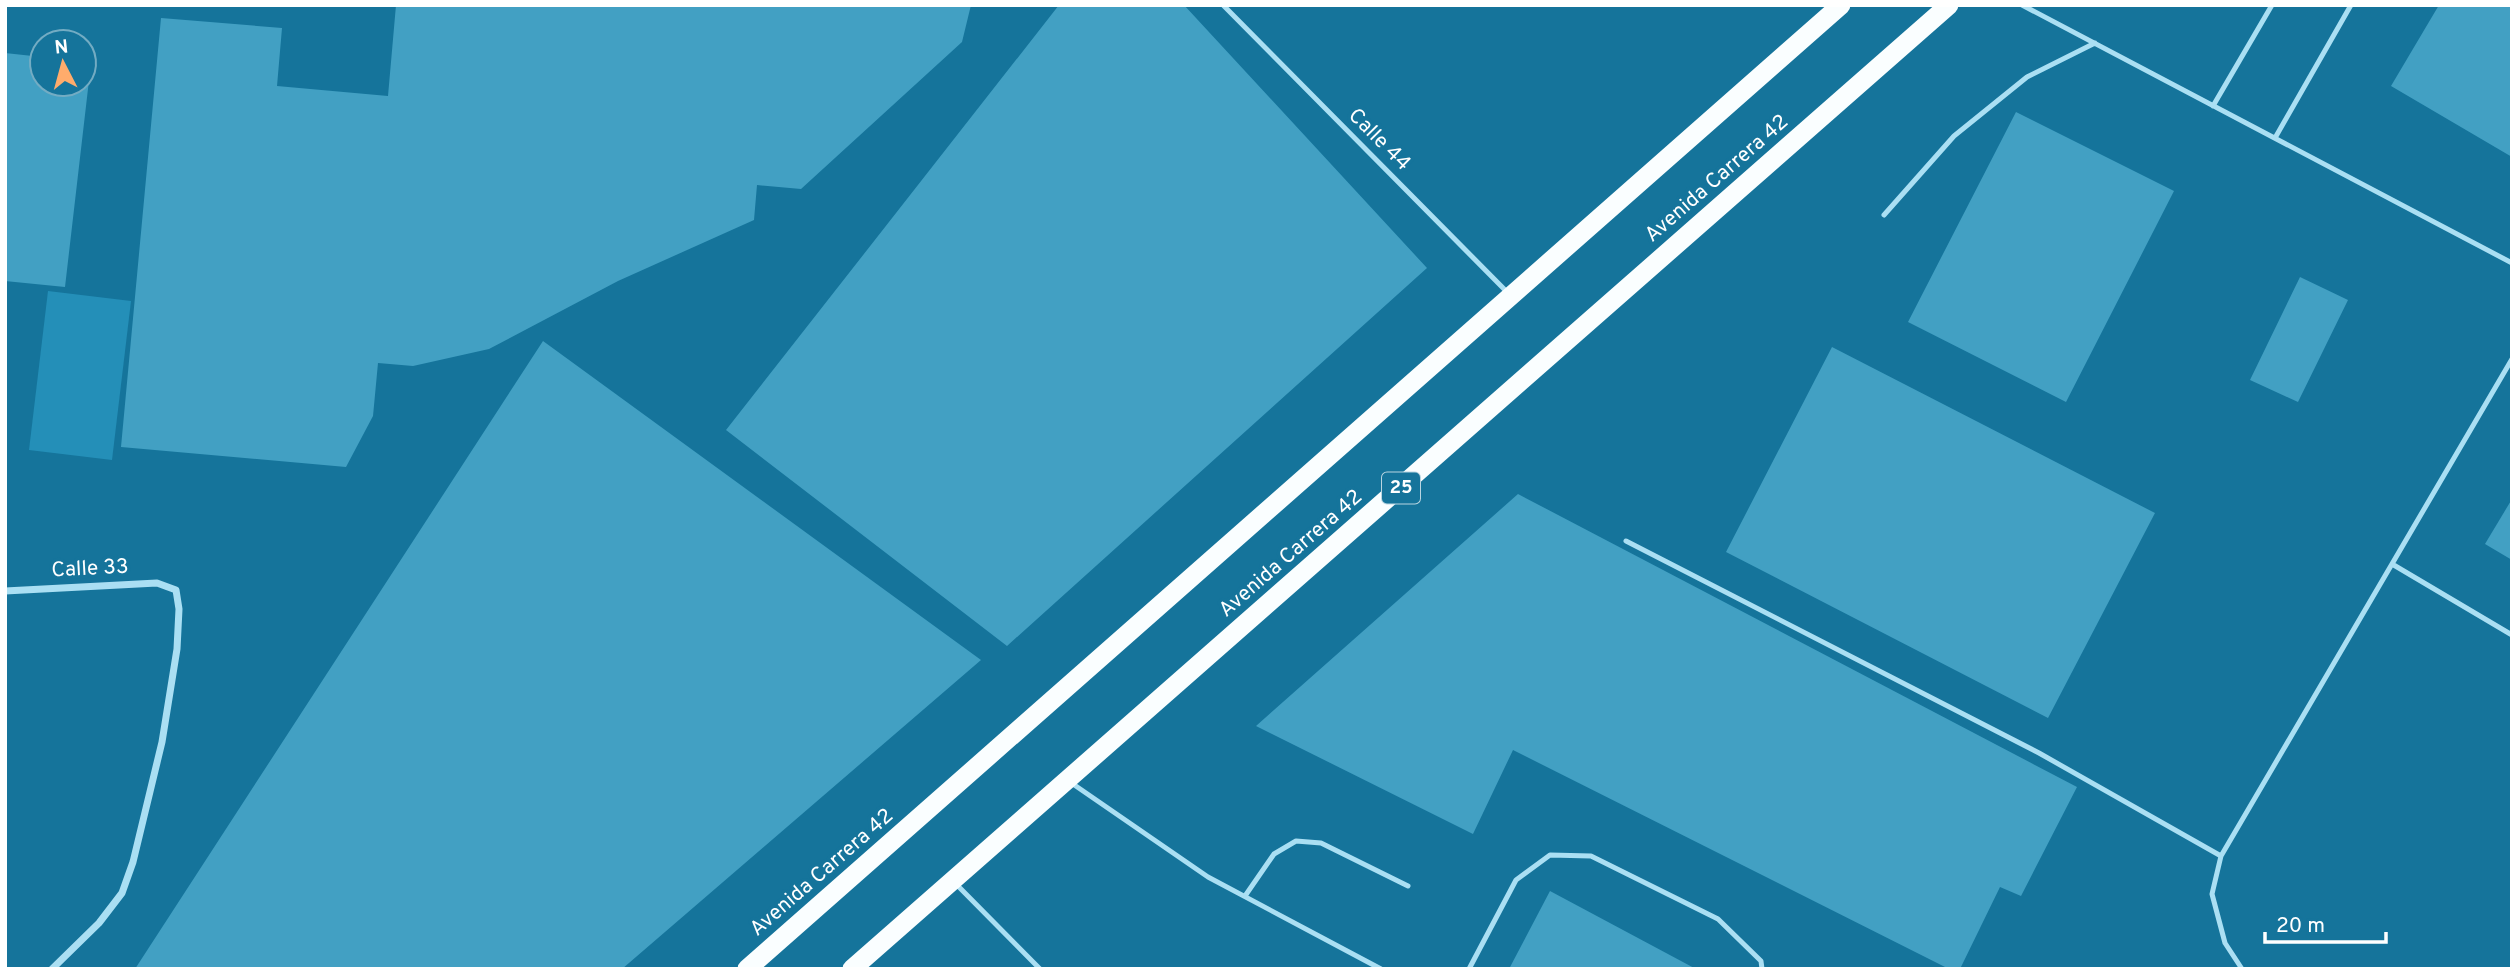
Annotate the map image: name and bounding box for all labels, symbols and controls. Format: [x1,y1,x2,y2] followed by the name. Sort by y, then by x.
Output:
[28,28,98,98] north arrow
[53,35,69,61] text: N
[1342,103,1416,177] street label: Calle 44
[1639,109,1795,249] street label: Avenida Carrera 42
[1382,472,1420,503] road number: 25
[1213,484,1369,624] street label: Avenida Carrera 42
[51,553,129,585] street label: Calle 33
[744,803,900,943] street label: Avenida Carrera 42
[2265,900,2386,944] scale bar
[2276,913,2325,940] text: 20 m

